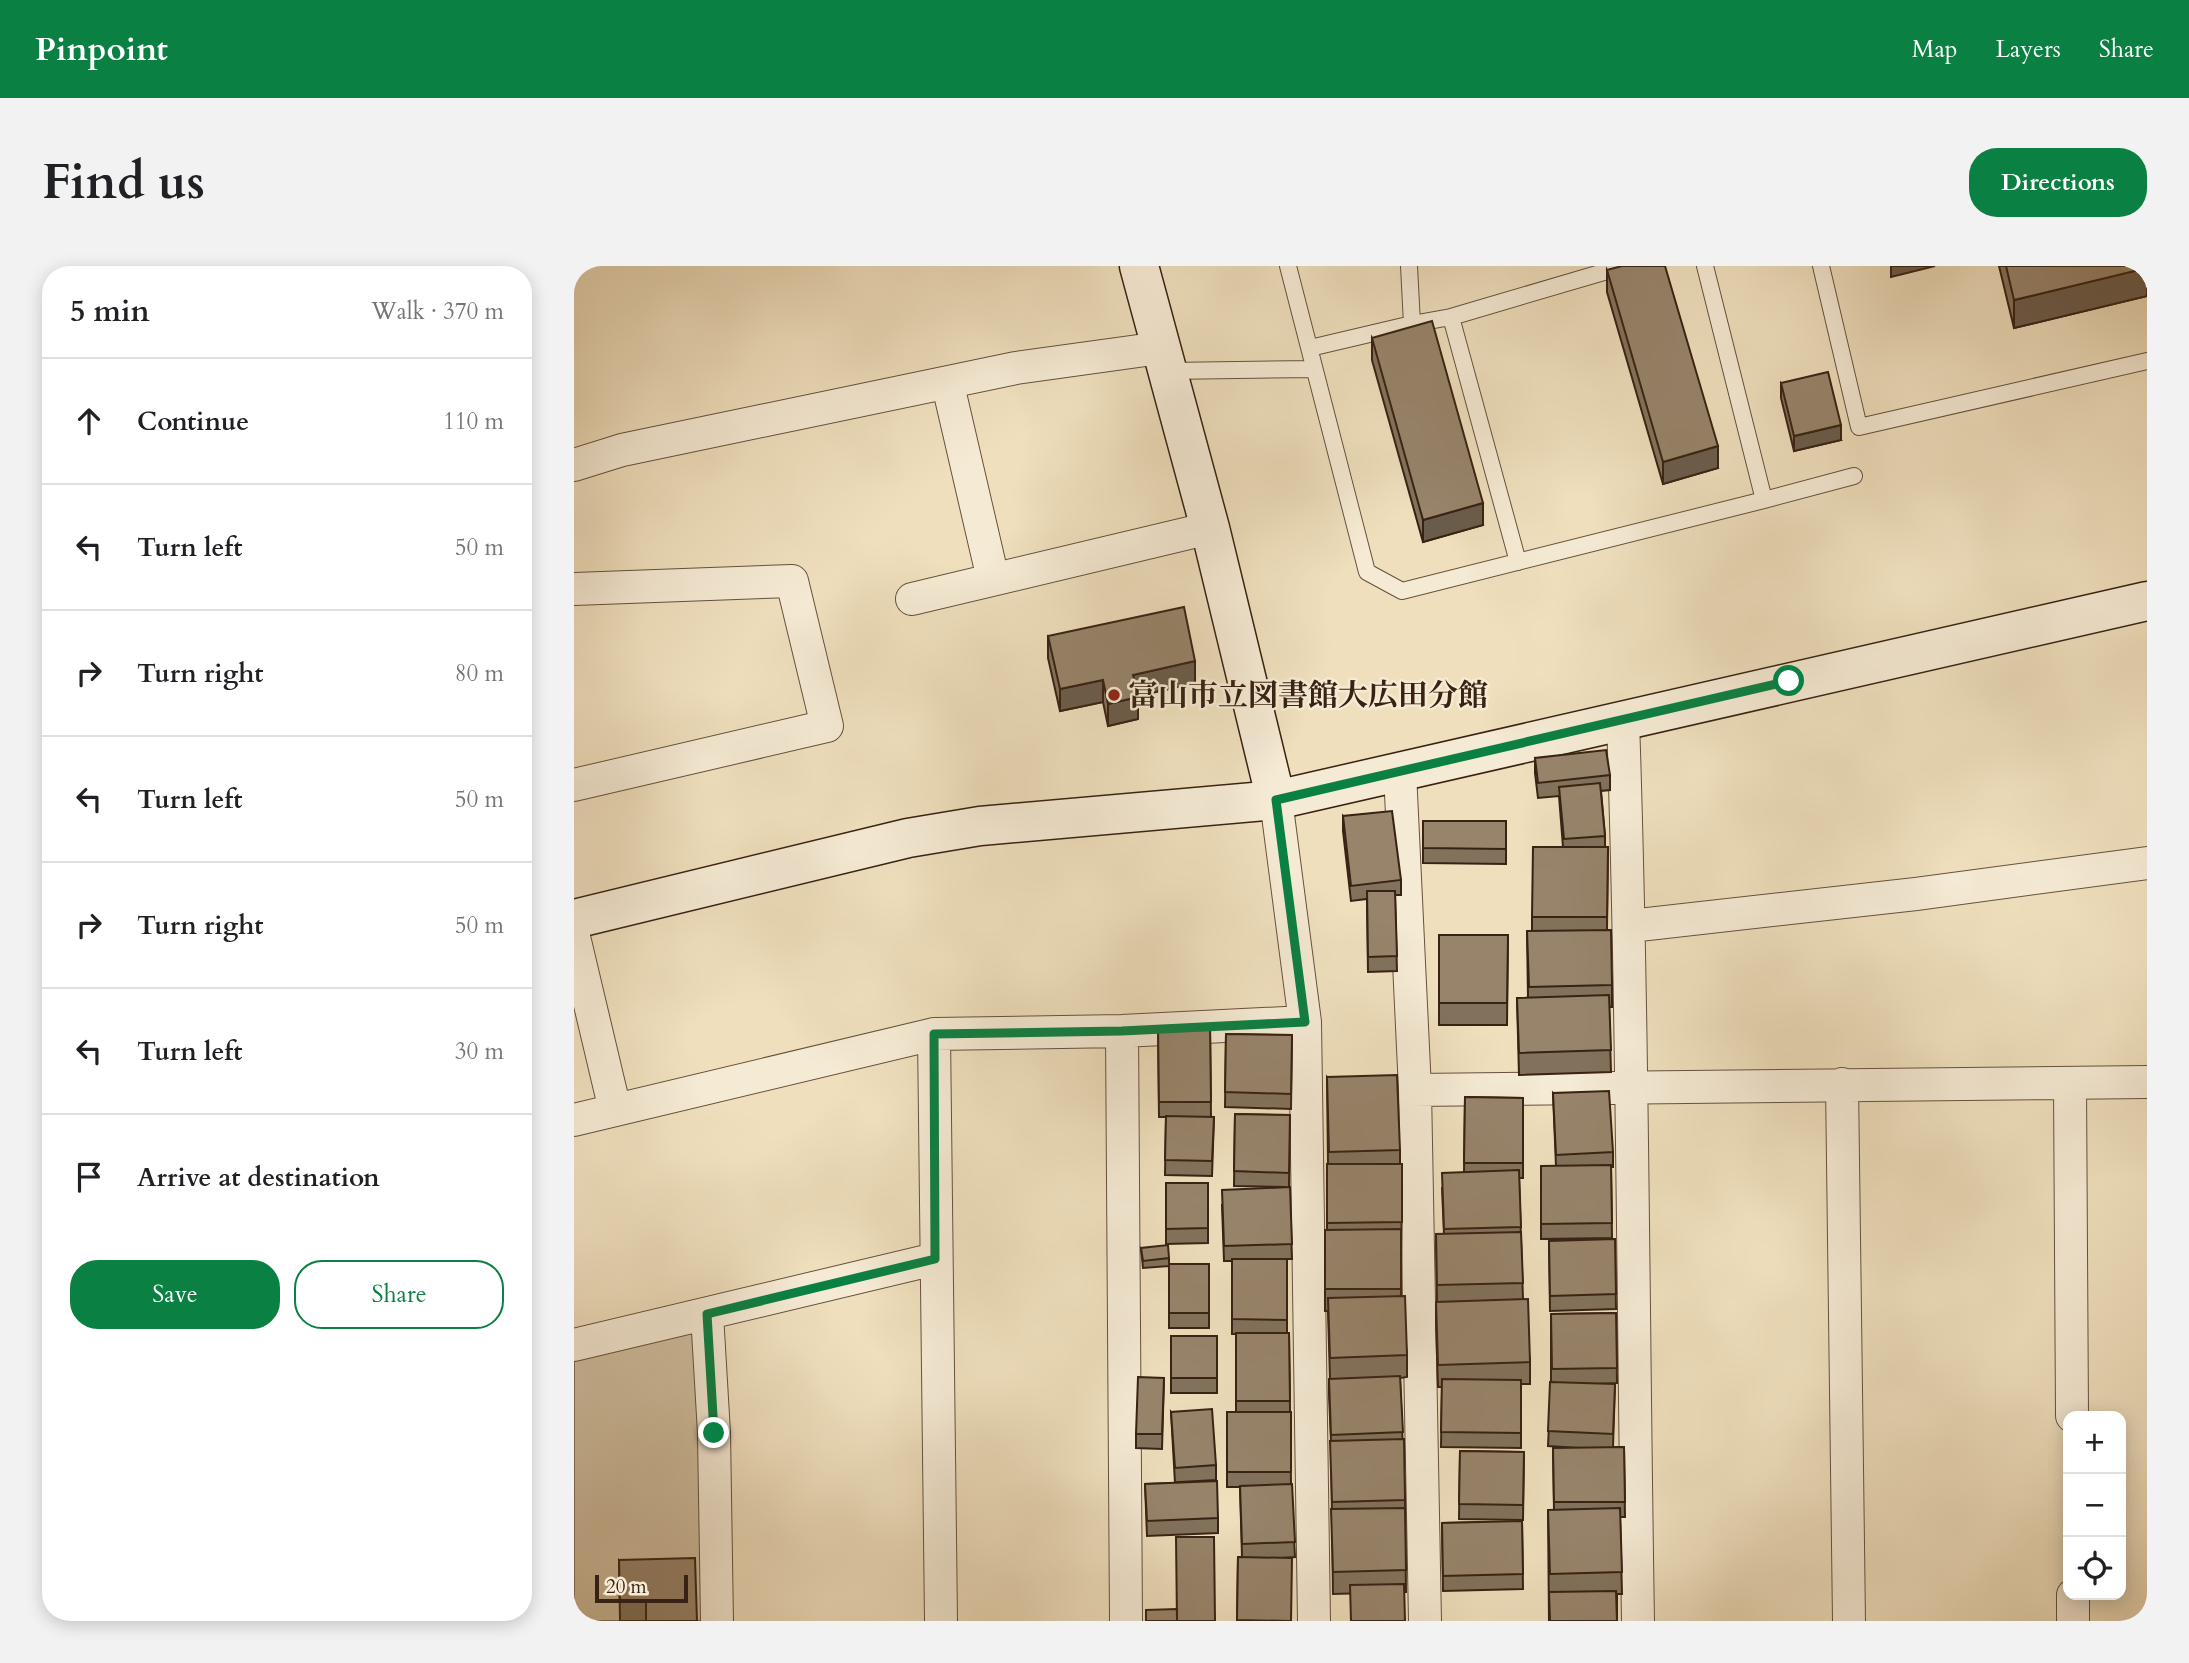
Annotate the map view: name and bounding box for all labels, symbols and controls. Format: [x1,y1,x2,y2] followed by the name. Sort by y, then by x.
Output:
[35,27,168,72] text: Pinpoint
[1912,33,1958,66] text: Map
[1996,33,2061,66] text: Layers
[2099,33,2154,66] text: Share
[1969,148,2147,217] button: Directions
[42,149,205,216] text: Find us
[70,291,150,332] text: 5 min
[371,296,504,327] text: Walk · 370 m
[70,402,108,440] icon: ahead
[137,404,249,439] text: Continue
[443,406,504,437] text: 110 m
[70,528,108,566] icon: left
[137,530,242,565] text: Turn left
[455,532,504,563] text: 50 m
[70,654,108,692] icon: right
[137,656,264,691] text: Turn right
[455,658,504,689] text: 80 m
[1773,665,1804,696] route start
[1128,675,1488,716] place label: 富山市立図書館大広田分館
[1106,687,1122,703] marker: 富山市立図書館大広田分館
[70,780,108,818] icon: left
[137,782,242,817] text: Turn left
[455,784,504,815] text: 50 m
[70,906,108,944] icon: right
[137,908,264,943] text: Turn right
[455,910,504,941] text: 50 m
[70,1032,108,1070] icon: left
[137,1034,242,1069] text: Turn left
[455,1036,504,1067] text: 30 m
[70,1158,108,1196] icon: arrive
[137,1160,380,1195] text: Arrive at destination
[70,1260,280,1329] button: Save
[294,1260,504,1329] button: Share
[2063,1411,2126,1600] map controls
[2063,1411,2126,1474] button: +
[698,1417,729,1448] route end
[2063,1474,2126,1537] button: −
[2063,1537,2126,1600] button: locate
[595,1572,688,1604] scale bar
[606,1574,647,1600] text: 20 m

